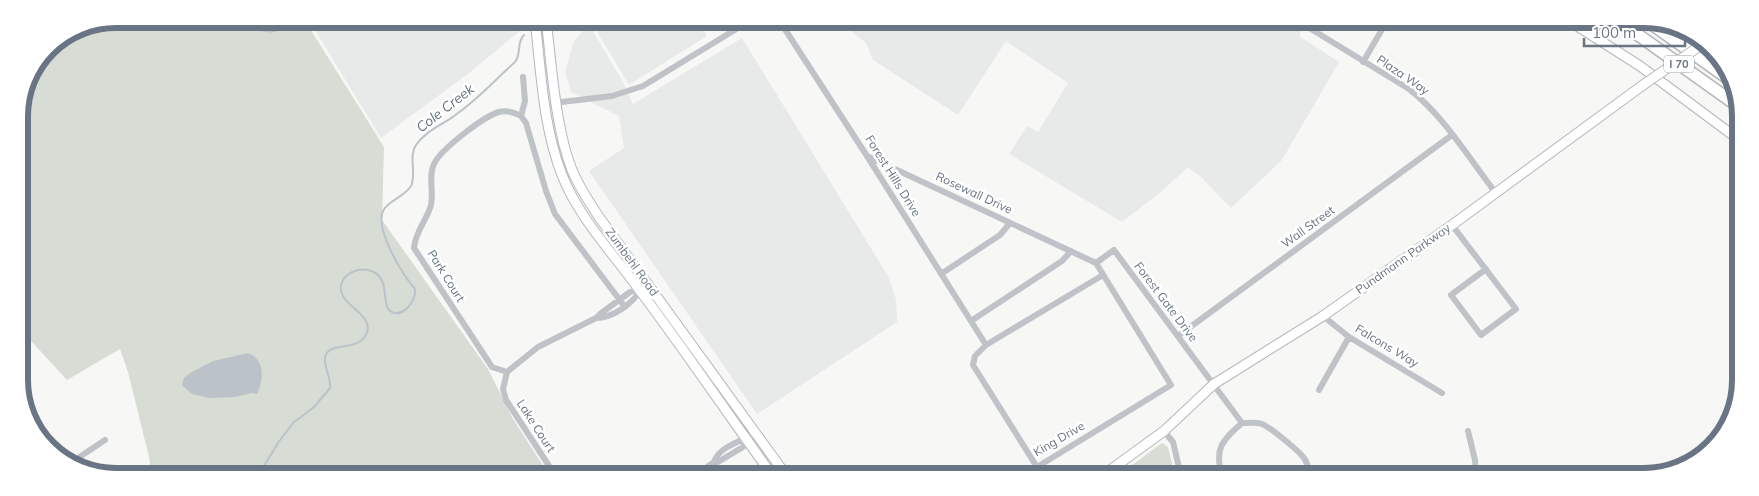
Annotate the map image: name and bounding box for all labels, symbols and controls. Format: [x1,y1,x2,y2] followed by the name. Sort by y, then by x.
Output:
[1584,15,1685,47] scale bar
[1592,23,1636,42] text: 100 m
[1374,51,1433,98] street label: Plaza Way
[1664,56,1694,72] road number: I 70
[412,79,478,136] water label: Cole Creek
[862,132,924,219] street label: Forest Hills Drive
[934,168,1015,217] street label: Rosewall Drive
[1278,202,1337,251] street label: Wall Street
[1352,220,1454,297] street label: Pundmann Parkway
[603,225,662,299] street label: Zumbehl Road
[424,247,468,305] street label: Park Court
[1131,259,1201,345] street label: Forest Gate Drive
[1353,321,1422,371] street label: Falcons Way
[514,397,559,455] street label: Lake Court
[1030,418,1087,459] street label: King Drive

